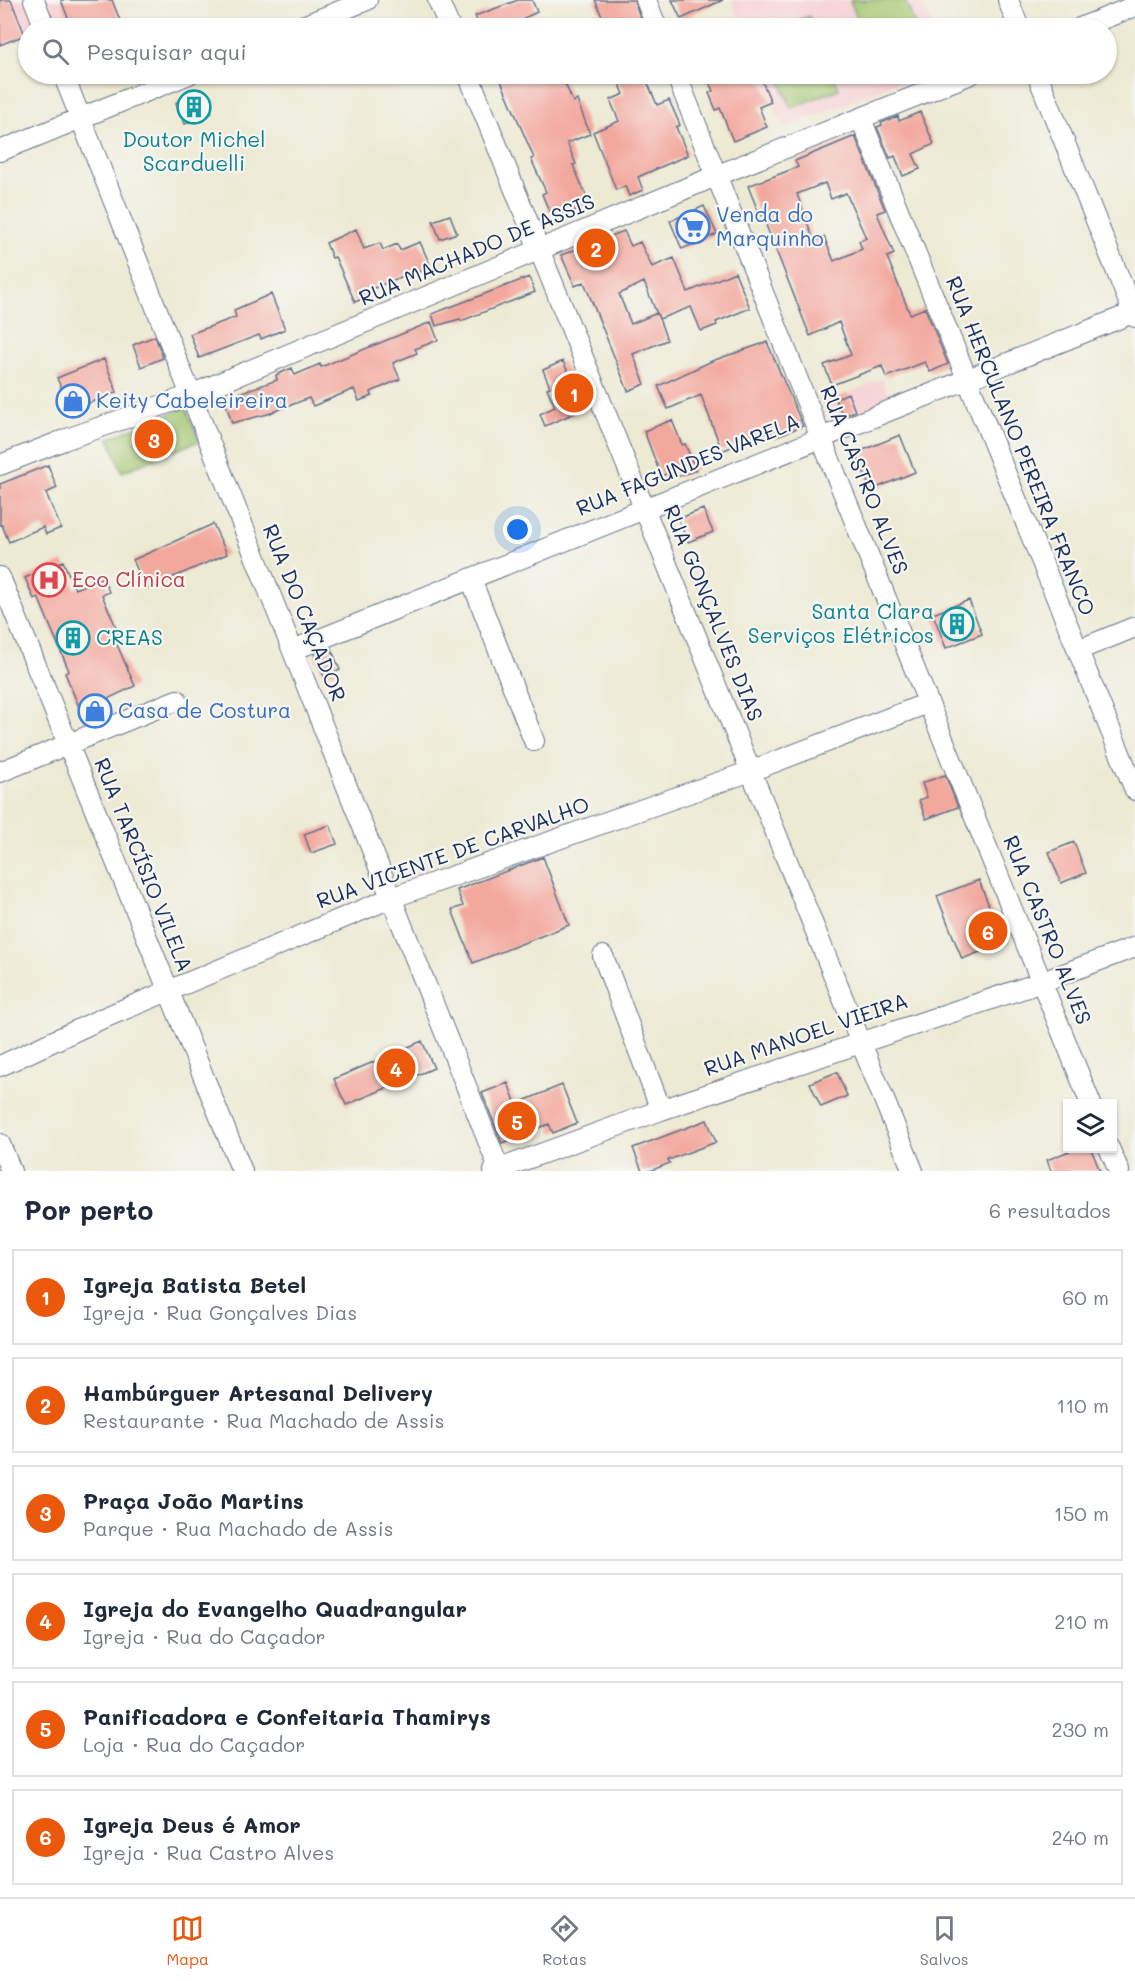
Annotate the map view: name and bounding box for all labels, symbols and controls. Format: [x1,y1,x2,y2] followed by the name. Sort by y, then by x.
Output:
[18,18,1117,84] search box
[39,35,72,68] icon: search
[87,37,247,66] text: Pesquisar aqui
[176,89,212,125] building icon: Doutor Michel Scarduelli
[123,125,265,176] place label: Doutor Michel Scarduelli
[355,187,598,311] street label: RUA MACHADO DE ASSIS
[716,200,824,251] place label: Venda do Marquinho
[675,209,711,245] supermarket icon: Venda do Marquinho
[576,226,616,270] pin: 2
[941,272,1102,619] street label: RUA HERCULANO PEREIRA FRANCO
[554,370,594,416] pin: 1
[815,381,916,578] street label: RUA CASTRO ALVES
[55,383,91,419] shop icon: Keity Cabeleireira
[96,386,288,413] place label: Keity Cabeleireira
[572,406,803,521] street label: RUA FAGUNDES VARELA
[134,416,174,462] pin: 3
[659,500,770,725] street label: RUA GONÇALVES DIAS
[503,515,532,544] your location
[258,520,353,705] street label: RUA DO CAÇADOR
[31,562,67,598] hospital icon: Eco Clínica
[72,565,186,592] place label: Eco Clínica
[748,597,934,648] place label: Santa Clara Serviços Elétricos
[939,606,975,642] building icon: Santa Clara Serviços Elétricos
[55,620,91,656] building icon: CREAS
[96,623,163,650] place label: CREAS
[77,693,113,729] shop icon: Casa de Costura
[118,696,291,723] place label: Casa de Costura
[89,754,200,975] street label: RUA TARCÍSIO VILELA
[313,790,592,914] street label: RUA VICENTE DE CARVALHO
[998,831,1099,1028] street label: RUA CASTRO ALVES
[968,908,1008,954] pin: 6
[700,986,911,1081] street label: RUA MANOEL VIEIRA
[376,1046,416,1090] pin: 4
[498,1098,536,1144] pin: 5
[1063,1099,1117,1153] map controls
[1063,1099,1117,1153] button: layers
[24,1193,153,1227] text: Por perto
[989,1197,1111,1223] text: 6 resultados
[83,1270,306,1299] text: Igreja Batista Betel
[41,1284,50,1310] text: 1
[1062,1284,1109,1310] text: 60 m
[83,1299,357,1325] text: Igreja · Rua Gonçalves Dias
[83,1378,433,1407] text: Hambúrguer Artesanal Delivery
[40,1392,51,1418] text: 2
[1056,1392,1109,1418] text: 110 m
[83,1407,444,1433] text: Restaurante · Rua Machado de Assis
[83,1486,304,1515] text: Praça João Martins
[40,1500,52,1526] text: 3
[1054,1500,1109,1526] text: 150 m
[83,1515,393,1541] text: Parque · Rua Machado de Assis
[83,1594,467,1623] text: Igreja do Evangelho Quadrangular
[39,1608,52,1634] text: 4
[1054,1608,1109,1634] text: 210 m
[83,1623,326,1649] text: Igreja · Rua do Caçador
[83,1702,491,1731] text: Panificadora e Confeitaria Thamirys
[40,1716,51,1742] text: 5
[1051,1716,1109,1742] text: 230 m
[83,1731,305,1757] text: Loja · Rua do Caçador
[83,1810,301,1839] text: Igreja Deus é Amor
[39,1824,52,1850] text: 6
[1051,1824,1109,1850] text: 240 m
[83,1839,334,1865] text: Igreja · Rua Castro Alves
[167,1912,209,1969] tab: Mapa
[542,1912,587,1969] tab: Rotas
[920,1912,968,1969] tab: Salvos

